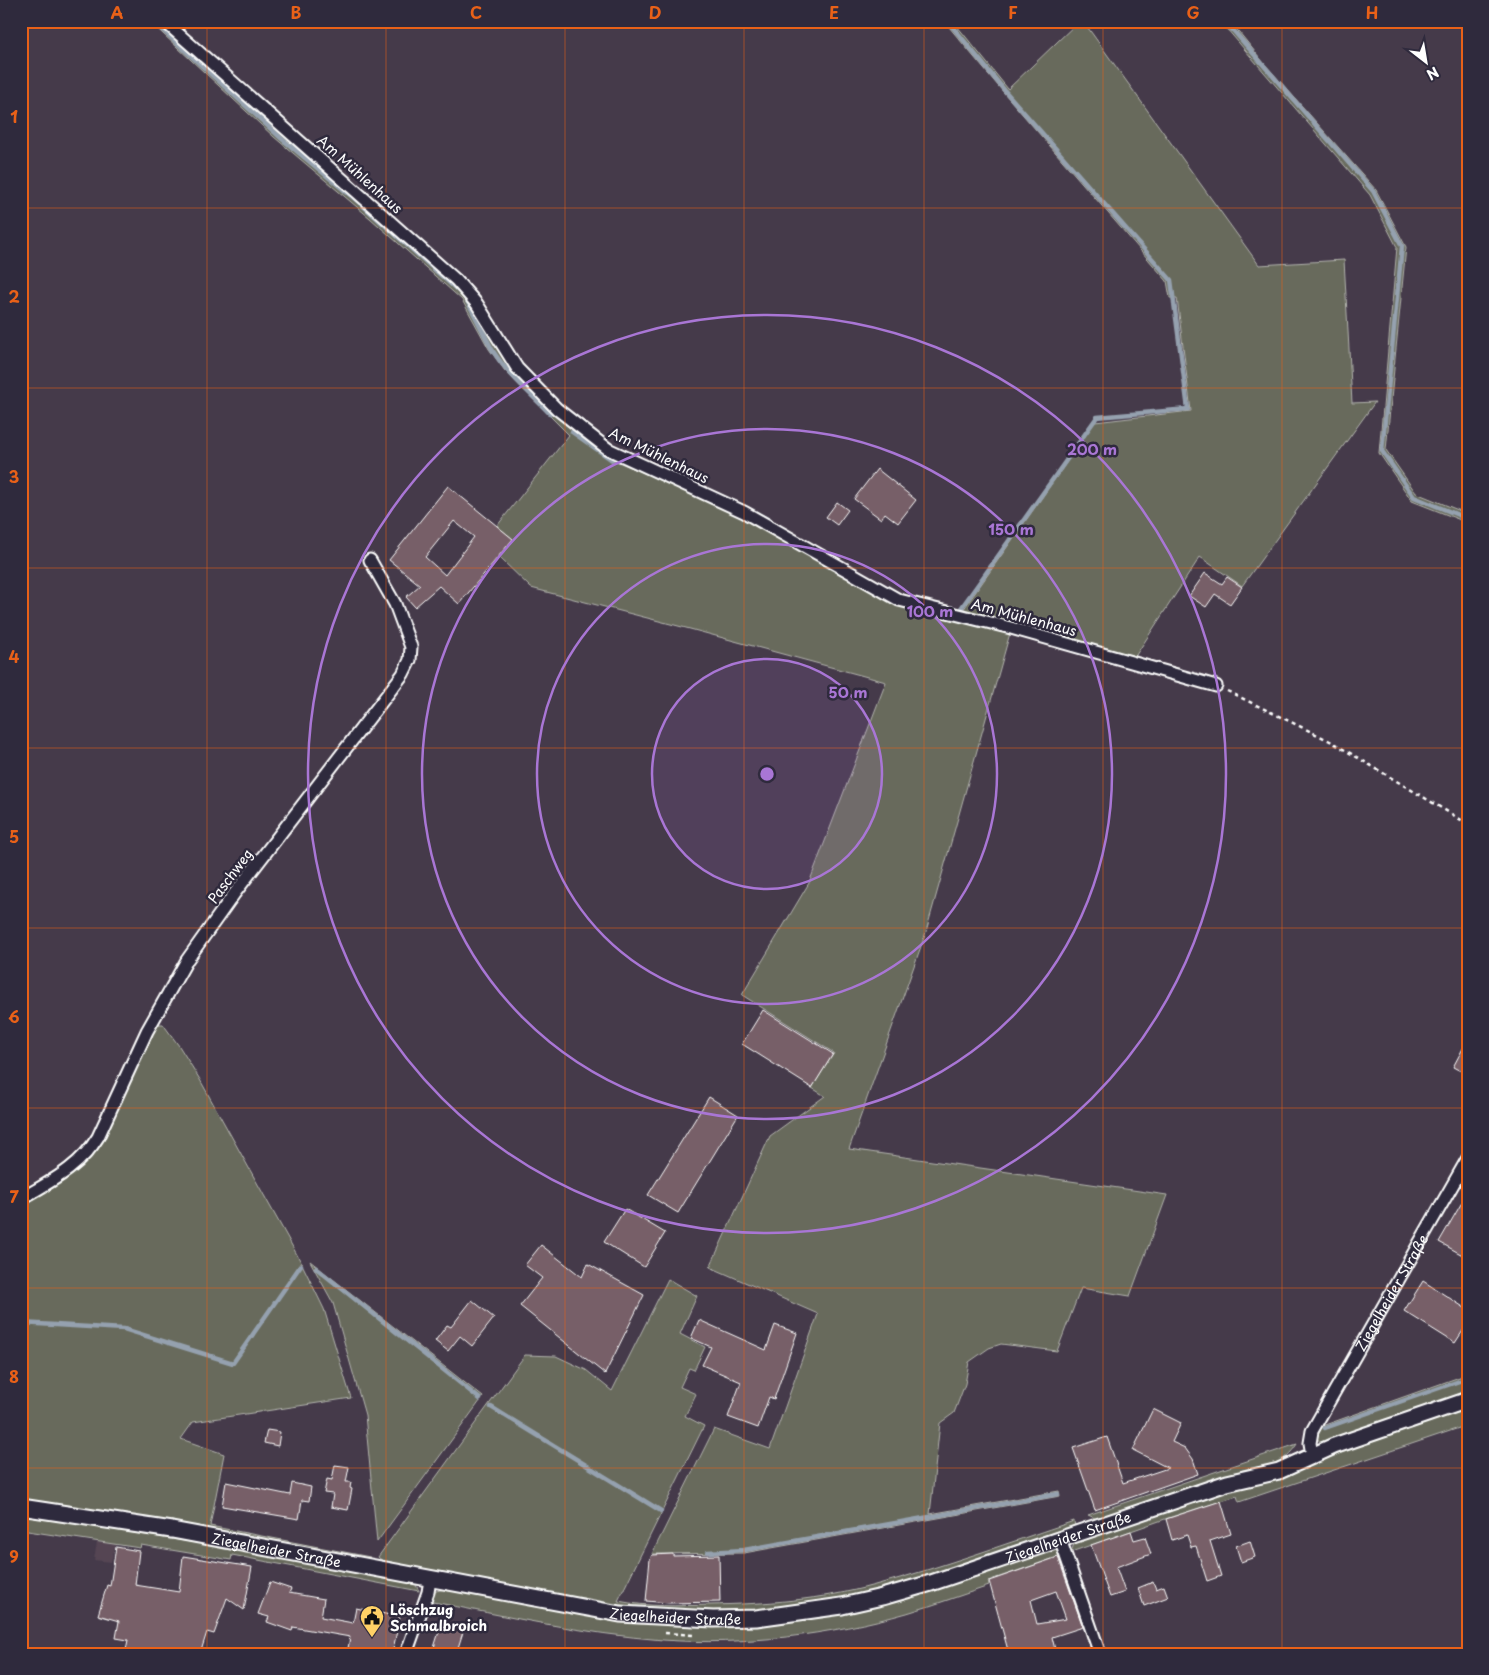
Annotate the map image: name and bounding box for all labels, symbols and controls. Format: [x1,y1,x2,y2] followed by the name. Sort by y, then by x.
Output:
[111,0,124,24] text: A
[291,0,302,24] text: B
[470,0,482,24] text: C
[649,0,661,24] text: D
[829,0,839,24] text: E
[1008,0,1018,24] text: F
[1186,0,1200,24] text: G
[1366,0,1378,24] text: H
[1402,38,1452,88] north arrow
[1423,62,1443,85] text: N
[10,104,18,128] text: 1
[313,130,407,218] street label: Am Mühlenhaus
[8,284,20,308] text: 2
[606,422,712,488] street label: Am Mühlenhaus
[1067,437,1117,460] text: 200 m
[9,464,19,488] text: 3
[988,517,1034,540] text: 150 m
[969,593,1079,641] street label: Am Mühlenhaus
[907,599,953,622] text: 100 m
[9,644,20,668] text: 4
[829,680,867,703] text: 50 m
[758,765,776,783] centre of rings
[9,824,19,848] text: 5
[202,844,258,908] street label: Paschweg
[8,1004,20,1028] text: 6
[9,1184,19,1208] text: 7
[1350,1230,1433,1355] street label: Ziegelheider Straße
[9,1364,19,1388] text: 8
[1002,1506,1134,1568] street label: Ziegelheider Straße
[210,1527,343,1572] street label: Ziegelheider Straße
[9,1544,19,1568] text: 9
[390,1599,487,1636] place label: Löschzug Schmalbroich
[608,1602,741,1630] street label: Ziegelheider Straße
[359,1604,385,1638] public building icon: Löschzug Schmalbroich

